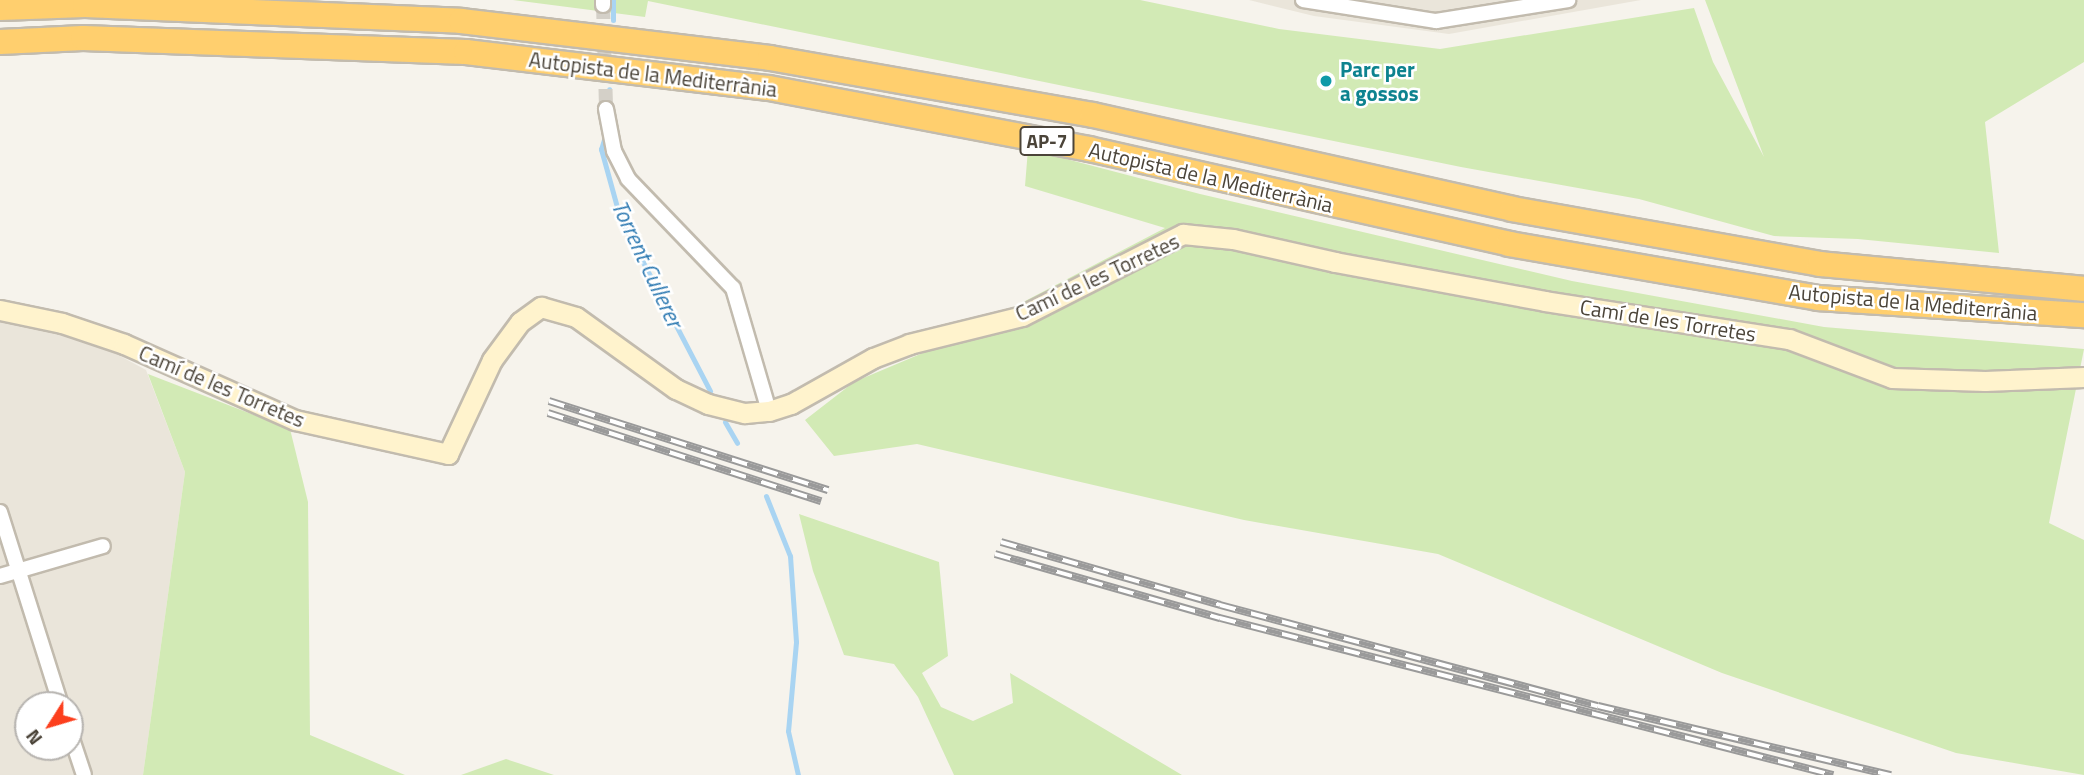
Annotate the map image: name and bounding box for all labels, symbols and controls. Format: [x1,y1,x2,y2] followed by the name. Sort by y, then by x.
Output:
[528,46,778,102] street label: Autopista de la Mediterrània
[1340,56,1419,106] place label: Parc per a gossos
[1318,73,1334,89] marker: Parc per a gossos
[1019,125,1075,156] road number: AP-7
[1087,137,1335,217] street label: Autopista de la Mediterrània
[606,196,688,332] water label: Torrent Cullerer
[1011,228,1183,326] street label: Camí de les Torretes
[1788,279,2038,325] street label: Autopista de la Mediterrània
[1578,294,1758,346] street label: Camí de les Torretes
[135,340,309,432] street label: Camí de les Torretes
[14,691,84,761] north arrow
[18,724,49,752] text: N

